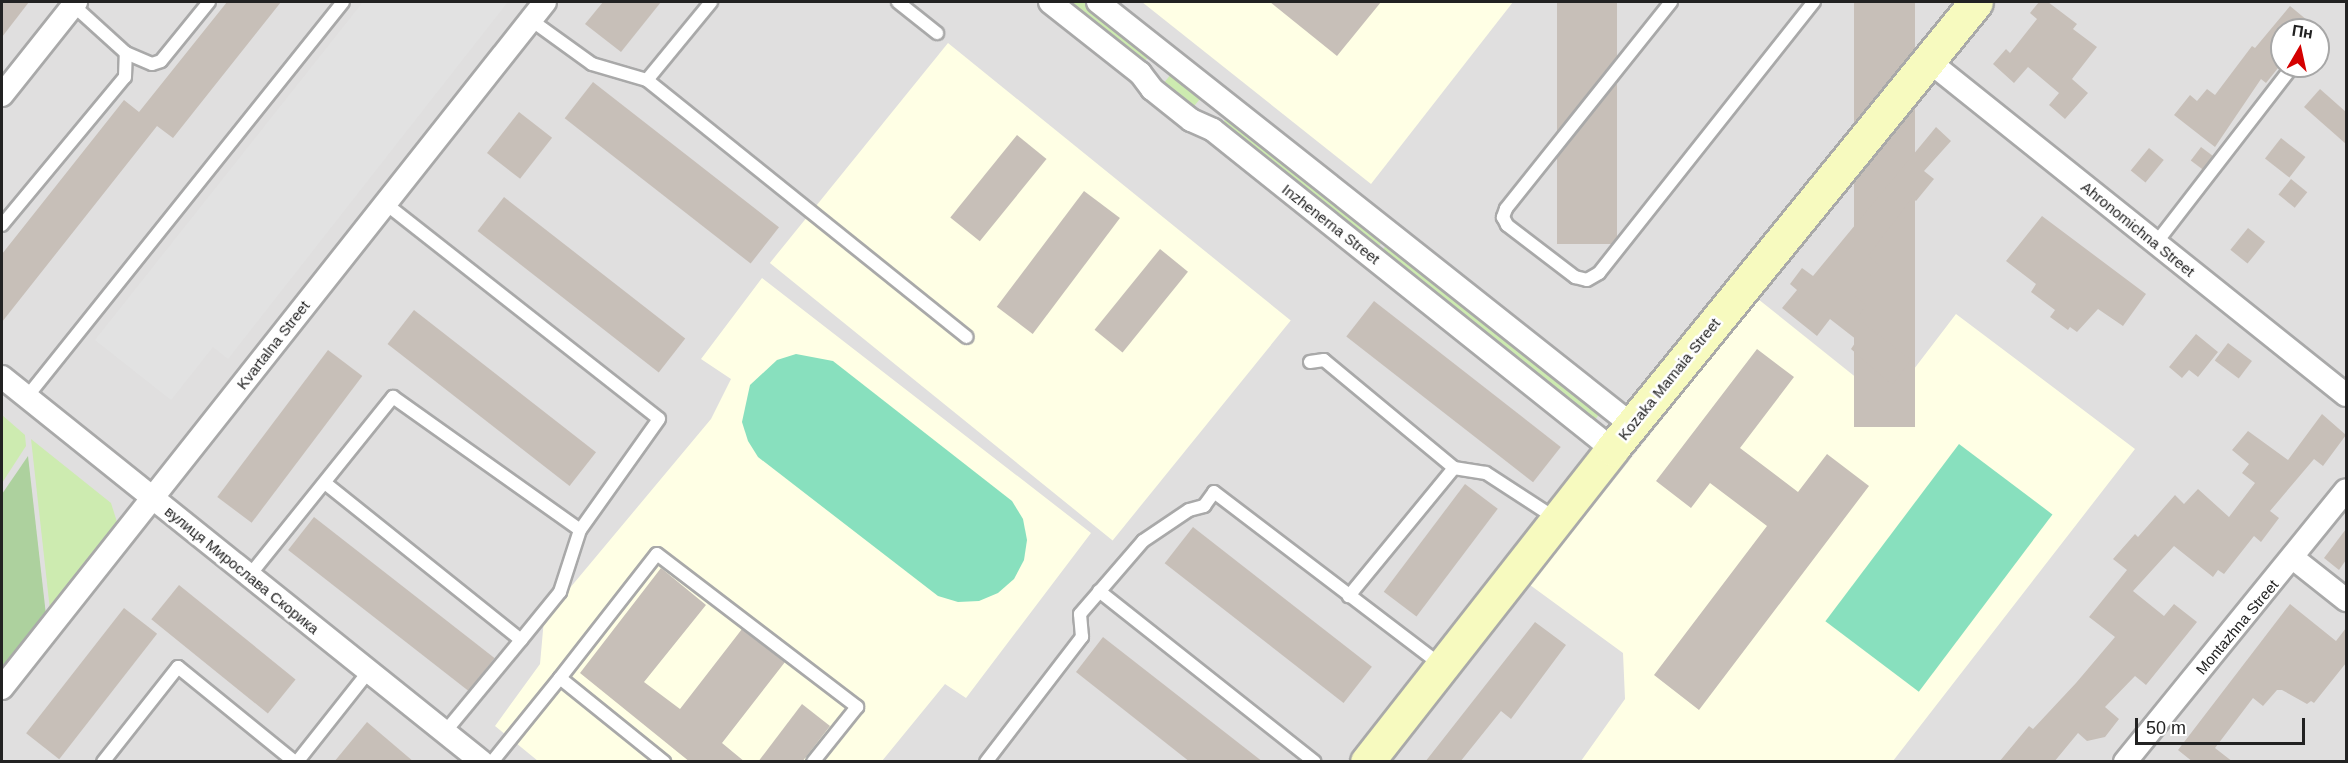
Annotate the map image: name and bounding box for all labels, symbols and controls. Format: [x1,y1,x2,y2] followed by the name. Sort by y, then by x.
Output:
[2270,18,2330,78] north arrow
[2291,22,2314,42] text: Пн
[2078,178,2198,280] street label: Ahronomichna Street
[1278,180,1384,268] street label: Inzhenerna Street
[233,297,313,393] street label: Kvartalna Street
[1614,314,1724,444] street label: Kozaka Mamaia Street
[161,502,323,638] street label: вулиця Мирослава Скорика
[2192,576,2282,678] street label: Montazhna Street
[2138,706,2308,744] scale bar
[2146,718,2186,738] text: 50 m

